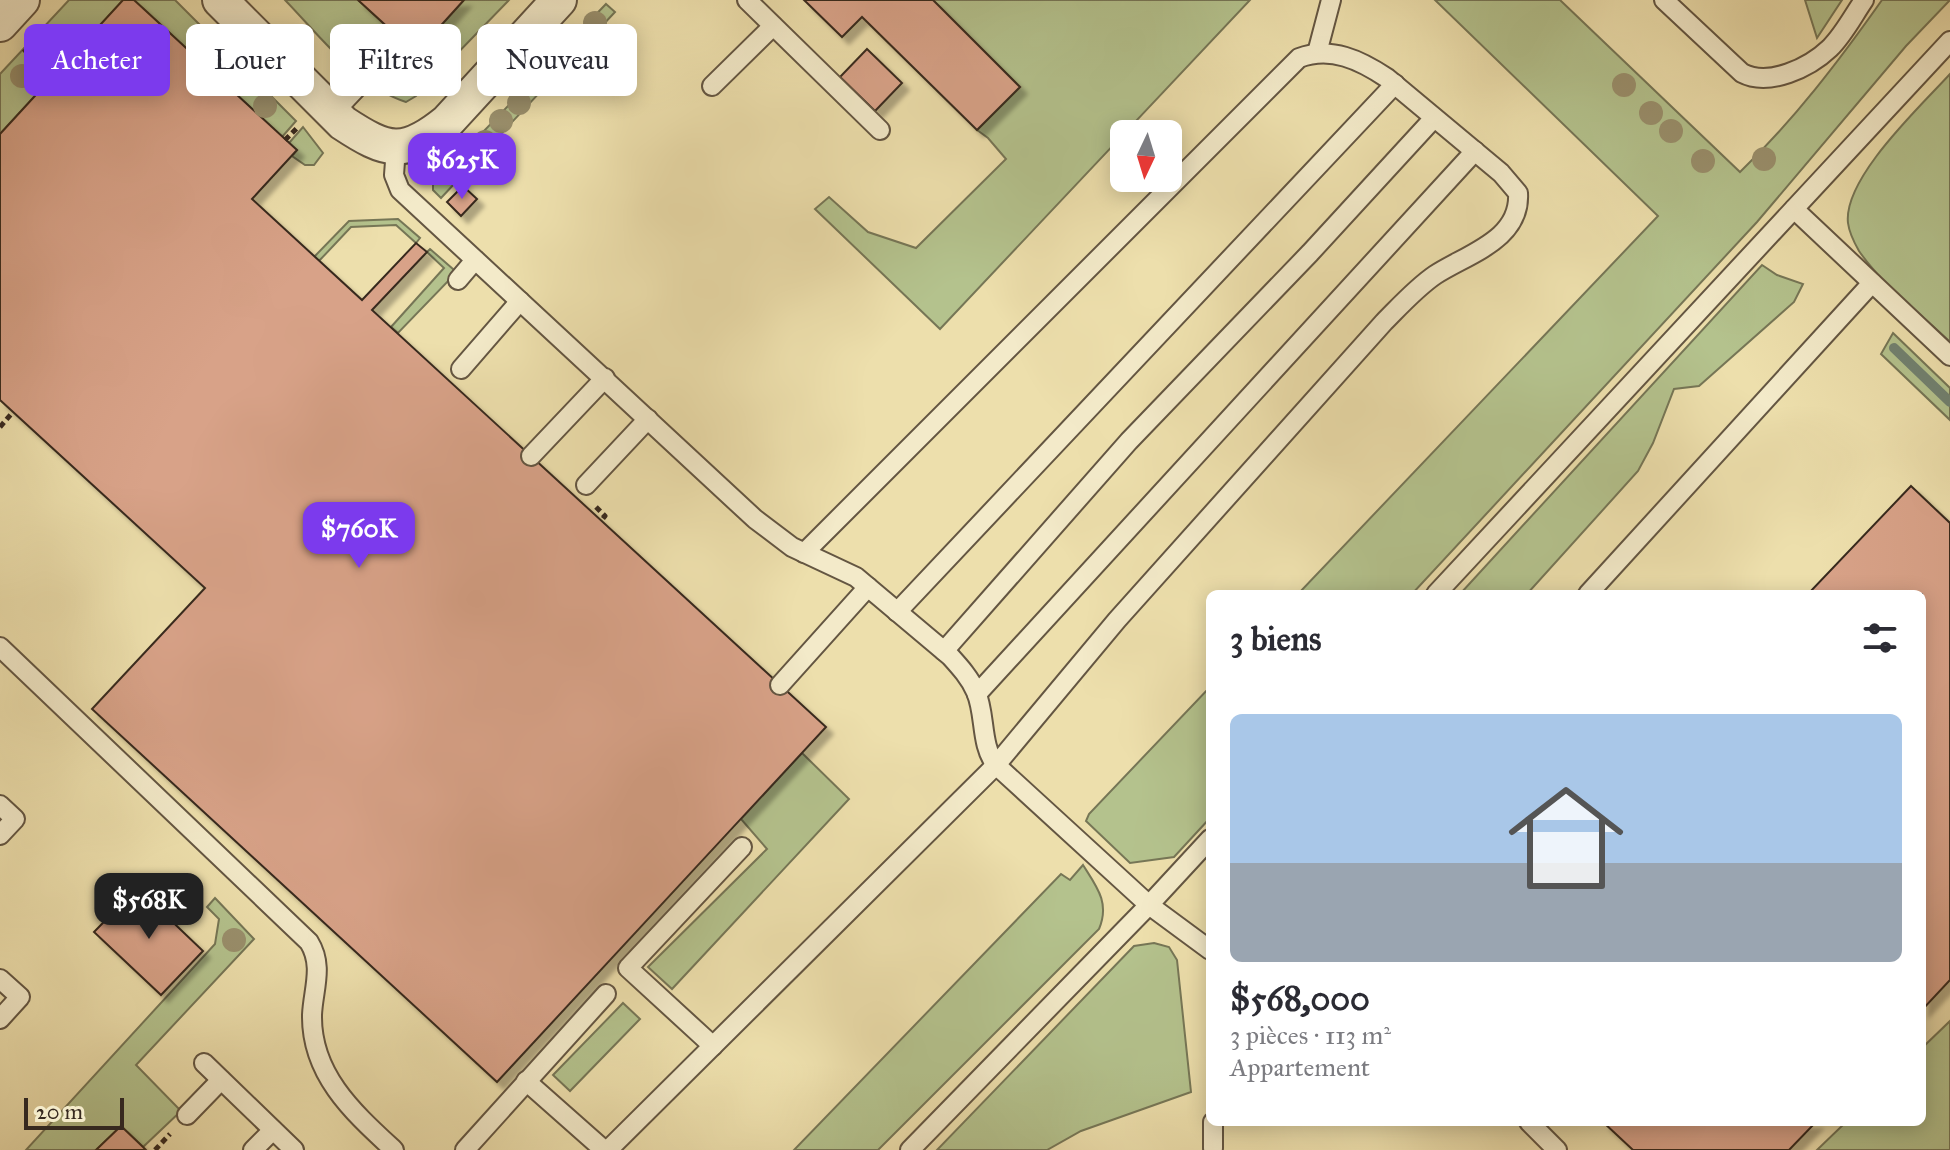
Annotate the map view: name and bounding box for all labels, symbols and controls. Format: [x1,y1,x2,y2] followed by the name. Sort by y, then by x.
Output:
[24,24,170,96] chip: Acheter
[186,24,314,96] chip: Louer
[330,24,461,96] chip: Filtres
[477,24,637,96] chip: Nouveau
[1110,120,1182,192] north arrow
[1110,120,1182,192] map controls
[406,133,518,201] pin: $625K
[426,143,498,175] text: $625K
[303,502,415,570] pin: $760K
[321,512,397,544] text: $760K
[1858,616,1902,660] icon: filters
[1230,618,1321,659] text: 3 biens
[1494,766,1638,910] icon: home
[93,873,205,941] pin: $568K
[112,883,186,915] text: $568K
[1230,978,1370,1019] text: $568,000
[1230,1019,1391,1051] text: 3 pièces · 113 m²
[1230,1051,1370,1083] text: Appartement
[24,1094,124,1130] scale bar
[36,1098,83,1125] text: 20 m

